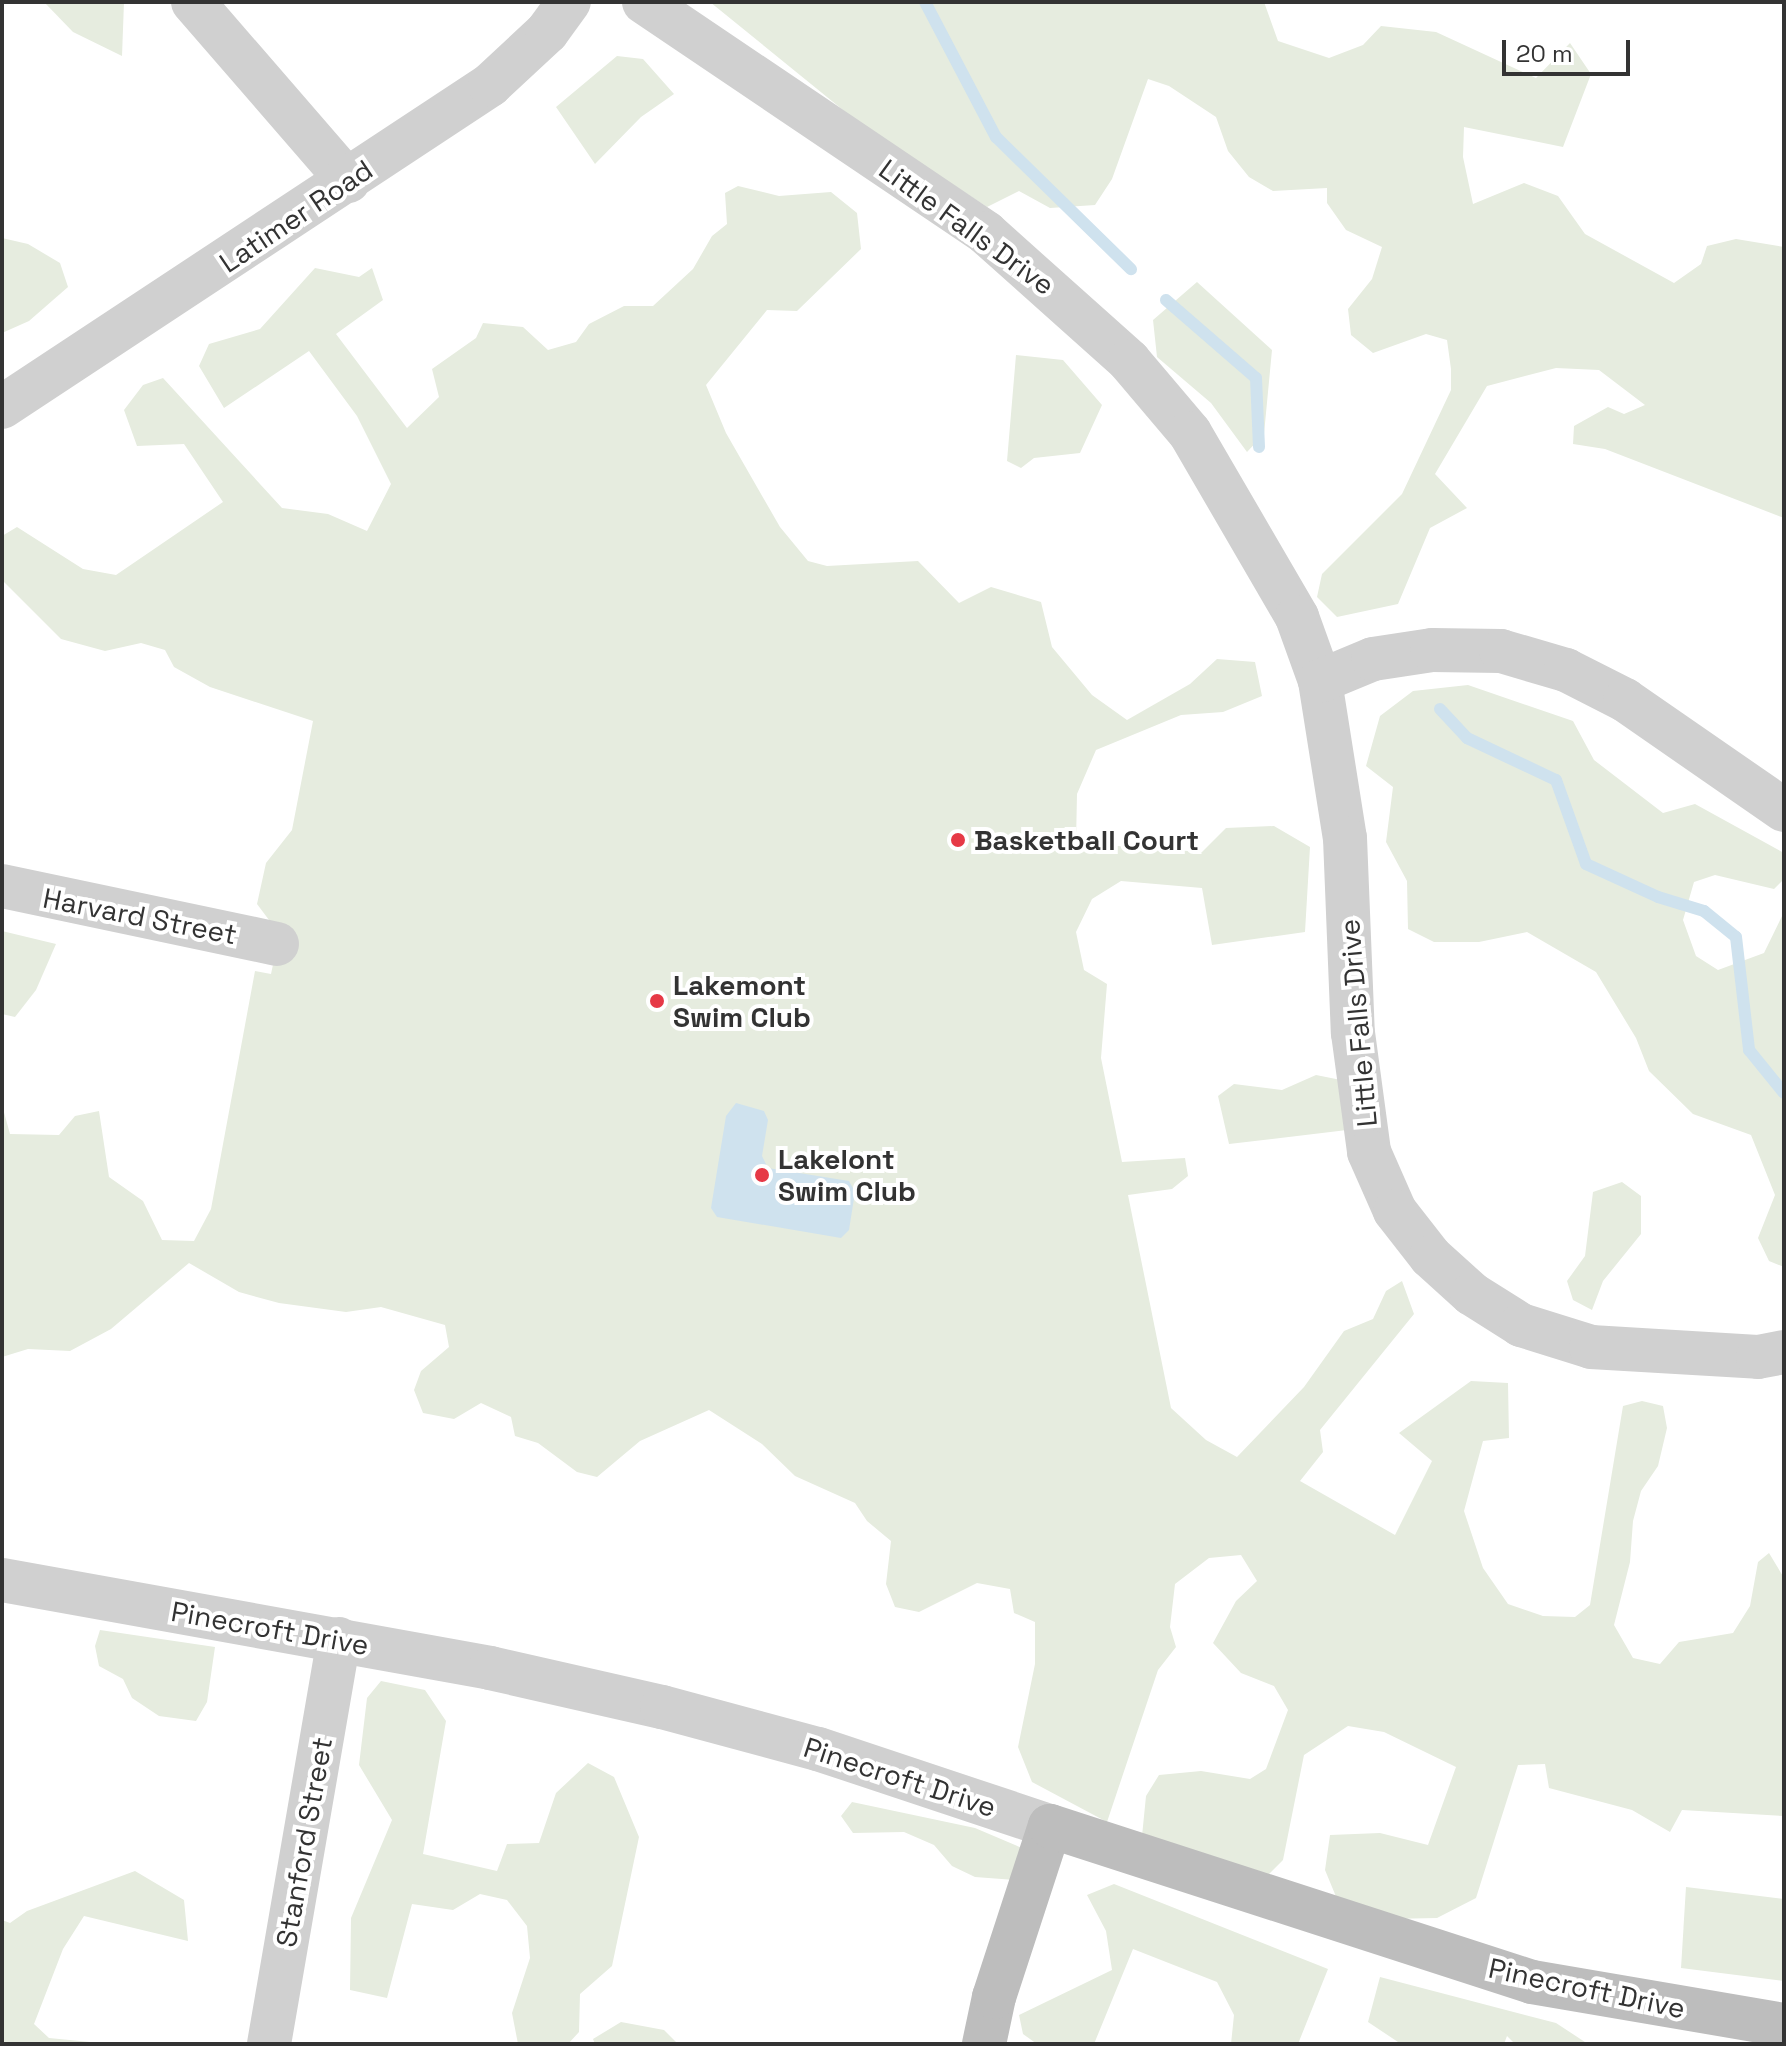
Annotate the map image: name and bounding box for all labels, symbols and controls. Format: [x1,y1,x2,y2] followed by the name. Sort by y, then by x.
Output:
[1506,24,1634,74] scale bar
[1516,38,1573,69] text: 20 m
[213,152,379,280] street label: Latimer Road
[873,152,1061,302] street label: Little Falls Drive
[974,823,1199,857] place label: Basketball Court
[949,831,967,849] marker: Basketball Court
[40,881,240,951] street label: Harvard Street
[1332,918,1384,1128] street label: Little Falls Drive
[673,968,811,1034] place label: Lakemont Swim Club
[648,992,666,1010] marker: Lakemont Swim Club
[778,1142,916,1208] place label: Lakelont Swim Club
[753,1166,771,1184] marker: Lakelont Swim Club
[169,1594,371,1662] street label: Pinecroft Drive
[800,1730,1000,1824] street label: Pinecroft Drive
[269,1734,339,1950] street label: Stanford Street
[1486,1951,1688,2025] street label: Pinecroft Drive

